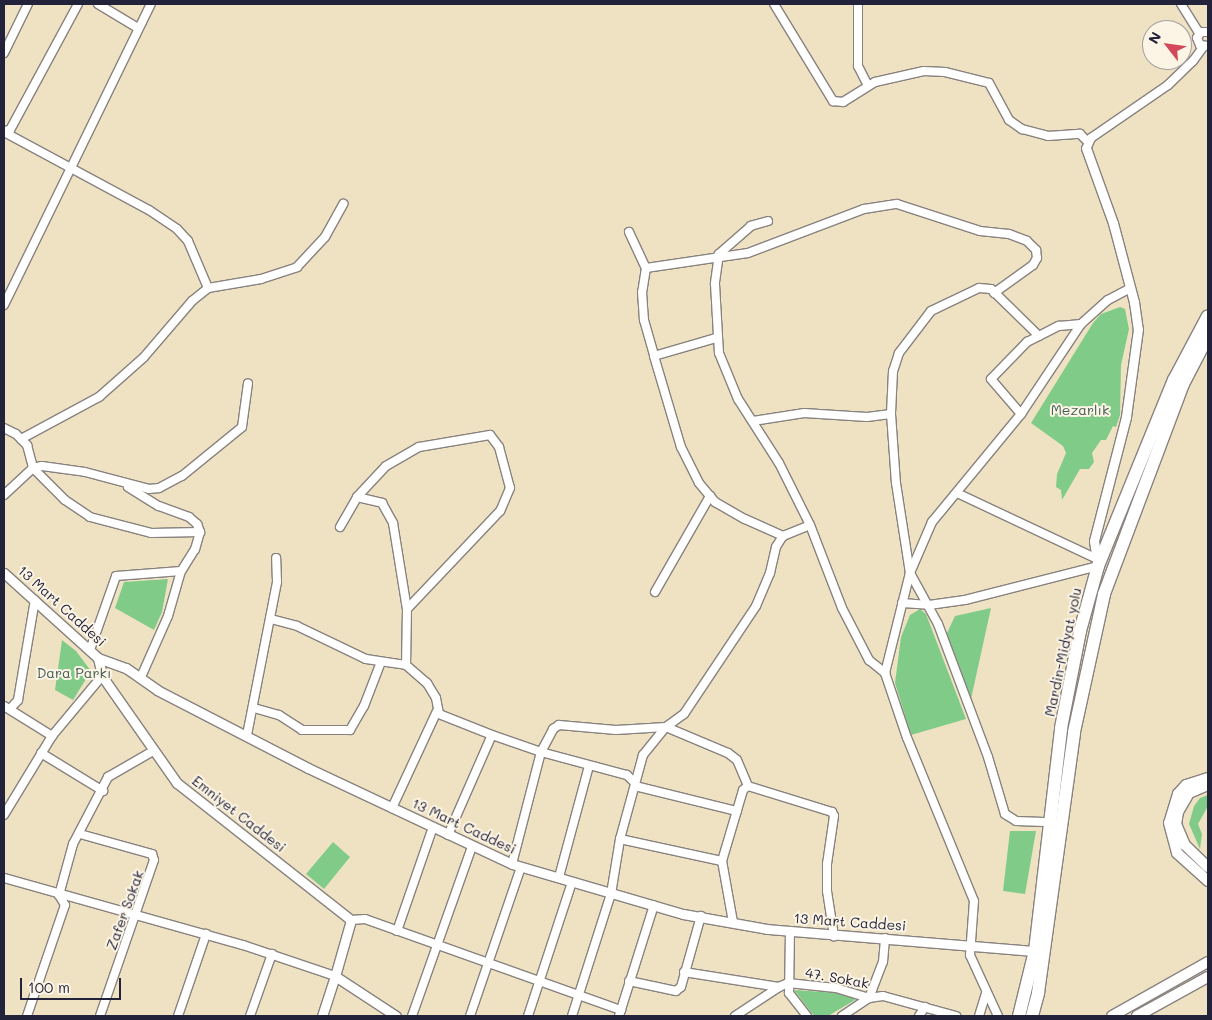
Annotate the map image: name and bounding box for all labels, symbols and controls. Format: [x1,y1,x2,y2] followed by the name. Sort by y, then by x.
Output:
[1142,20,1192,70] north arrow
[1144,28,1165,47] text: N
[1051,402,1109,418] park label: Mezarlık
[14,562,110,650] street label: 13 Mart Caddesi
[1041,586,1085,718] street label: Mardin-Midyat yolu
[37,665,111,681] park label: Dara Parkı
[189,772,289,856] street label: Emniyet Caddesi
[409,795,519,857] street label: 13 Mart Caddesi
[103,868,147,952] street label: Zafer Sokak
[793,910,907,934] street label: 13 Mart Caddesi
[804,964,870,992] street label: 47. Sokak
[22,968,124,1000] scale bar
[28,977,70,997] text: 100 m

